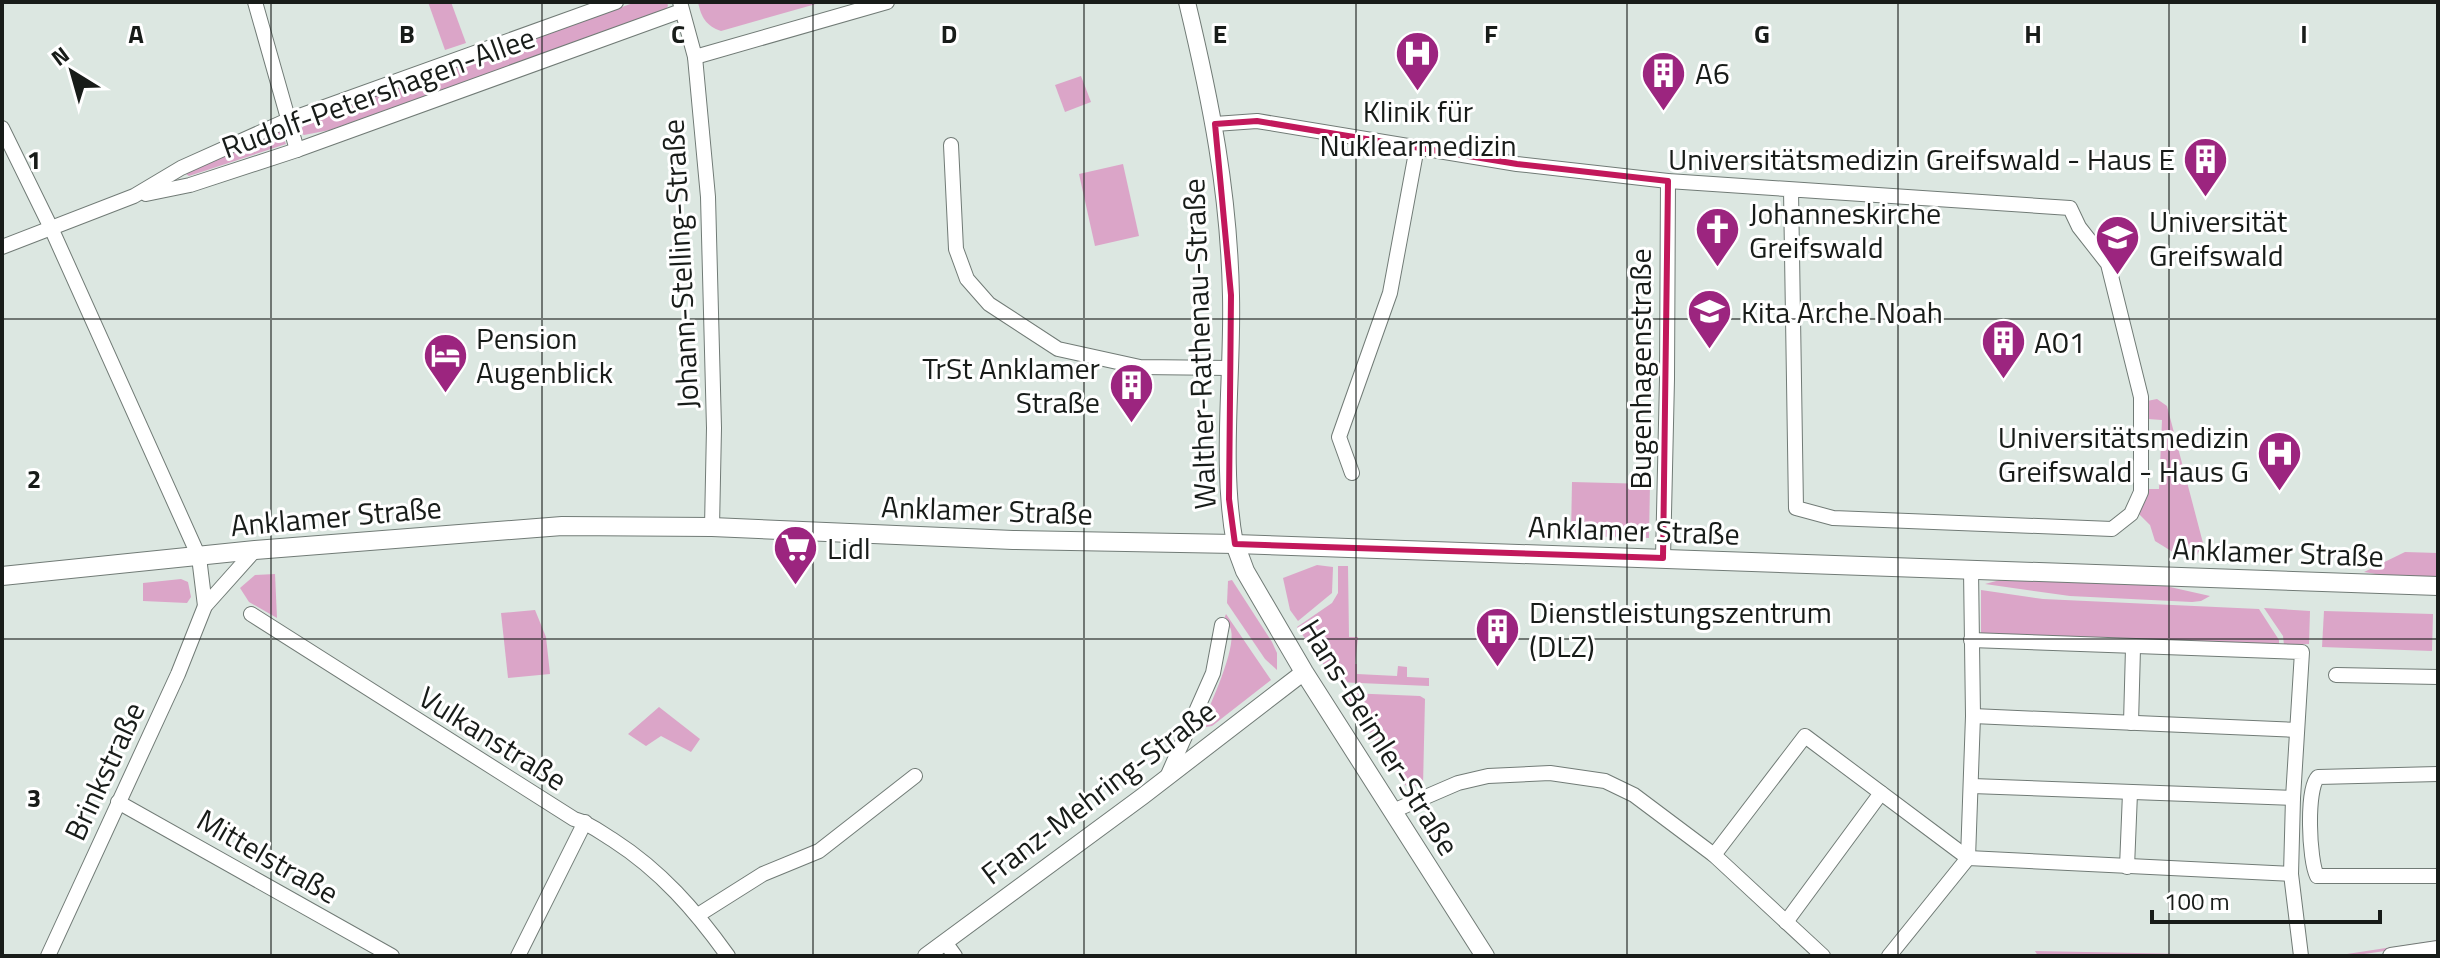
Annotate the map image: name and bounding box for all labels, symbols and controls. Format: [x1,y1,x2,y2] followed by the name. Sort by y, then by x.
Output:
[128,14,144,53] text: A
[215,14,541,170] street label: Rudolf-Petershagen-Allee
[399,14,415,53] text: B
[671,14,685,53] text: C
[941,14,957,53] text: D
[1213,14,1227,53] text: E
[1484,14,1498,53] text: F
[1754,14,1770,53] text: G
[2024,14,2042,53] text: H
[2300,14,2308,53] text: I
[1394,29,1442,92] hospital icon: Klinik für Nuklearmedizin
[32,32,112,112] north arrow
[44,38,76,74] text: N
[1640,49,1688,112] building icon: A6
[1695,50,1730,96] place label: A6
[1319,88,1517,168] place label: Klinik für Nuklearmedizin
[649,118,711,410] street label: Johann-Stelling-Straße
[2182,135,2230,198] building icon: Universitätsmedizin Greifswald - Haus E
[1668,136,2175,182] place label: Universitätsmedizin Greifswald - Haus E
[27,140,41,179] text: 1
[1170,178,1228,510] street label: Walther-Rathenau-Straße
[1749,190,1941,270] place label: Johanneskirche Greifswald
[2149,198,2288,278] place label: Universität Greifswald
[1694,206,1742,269] church icon: Johanneskirche Greifswald
[2094,214,2142,277] school or university icon: Universität Greifswald
[1617,248,1663,490] street label: Bugenhagenstraße
[1686,288,1734,351] school or university icon: Kita Arche Noah
[1741,289,1943,335] place label: Kita Arche Noah
[476,315,613,395] place label: Pension Augenblick
[1979,318,2027,381] building icon: A01
[2034,319,2085,365] place label: A01
[421,331,469,394] hotel icon: Pension Augenblick
[922,345,1100,425] place label: TrSt Anklamer Straße
[1107,361,1155,424] building icon: TrSt Anklamer Straße
[1998,414,2249,494] place label: Universitätsmedizin Greifswald - Haus G
[2256,430,2304,493] hospital icon: Universitätsmedizin Greifswald - Haus G
[27,459,41,498] text: 2
[880,483,1094,537] street label: Anklamer Straße
[228,484,444,548] street label: Anklamer Straße
[1527,503,1741,557] street label: Anklamer Straße
[772,524,820,587] supermarket icon: Lidl
[827,525,871,571] place label: Lidl
[2171,525,2385,579] street label: Anklamer Straße
[1529,589,1832,669] place label: Dienstleistungszentrum (DLZ)
[1474,605,1522,668] building icon: Dienstleistungszentrum (DLZ)
[1289,610,1471,864] street label: Hans-Beimler-Straße
[410,674,576,802] street label: Vulkanstraße
[971,688,1225,896] street label: Franz-Mehring-Straße
[52,694,156,848] street label: Brinkstraße
[27,778,41,817] text: 3
[188,797,348,915] street label: Mittelstraße
[2152,874,2380,924] scale bar
[2164,883,2230,919] text: 100 m

